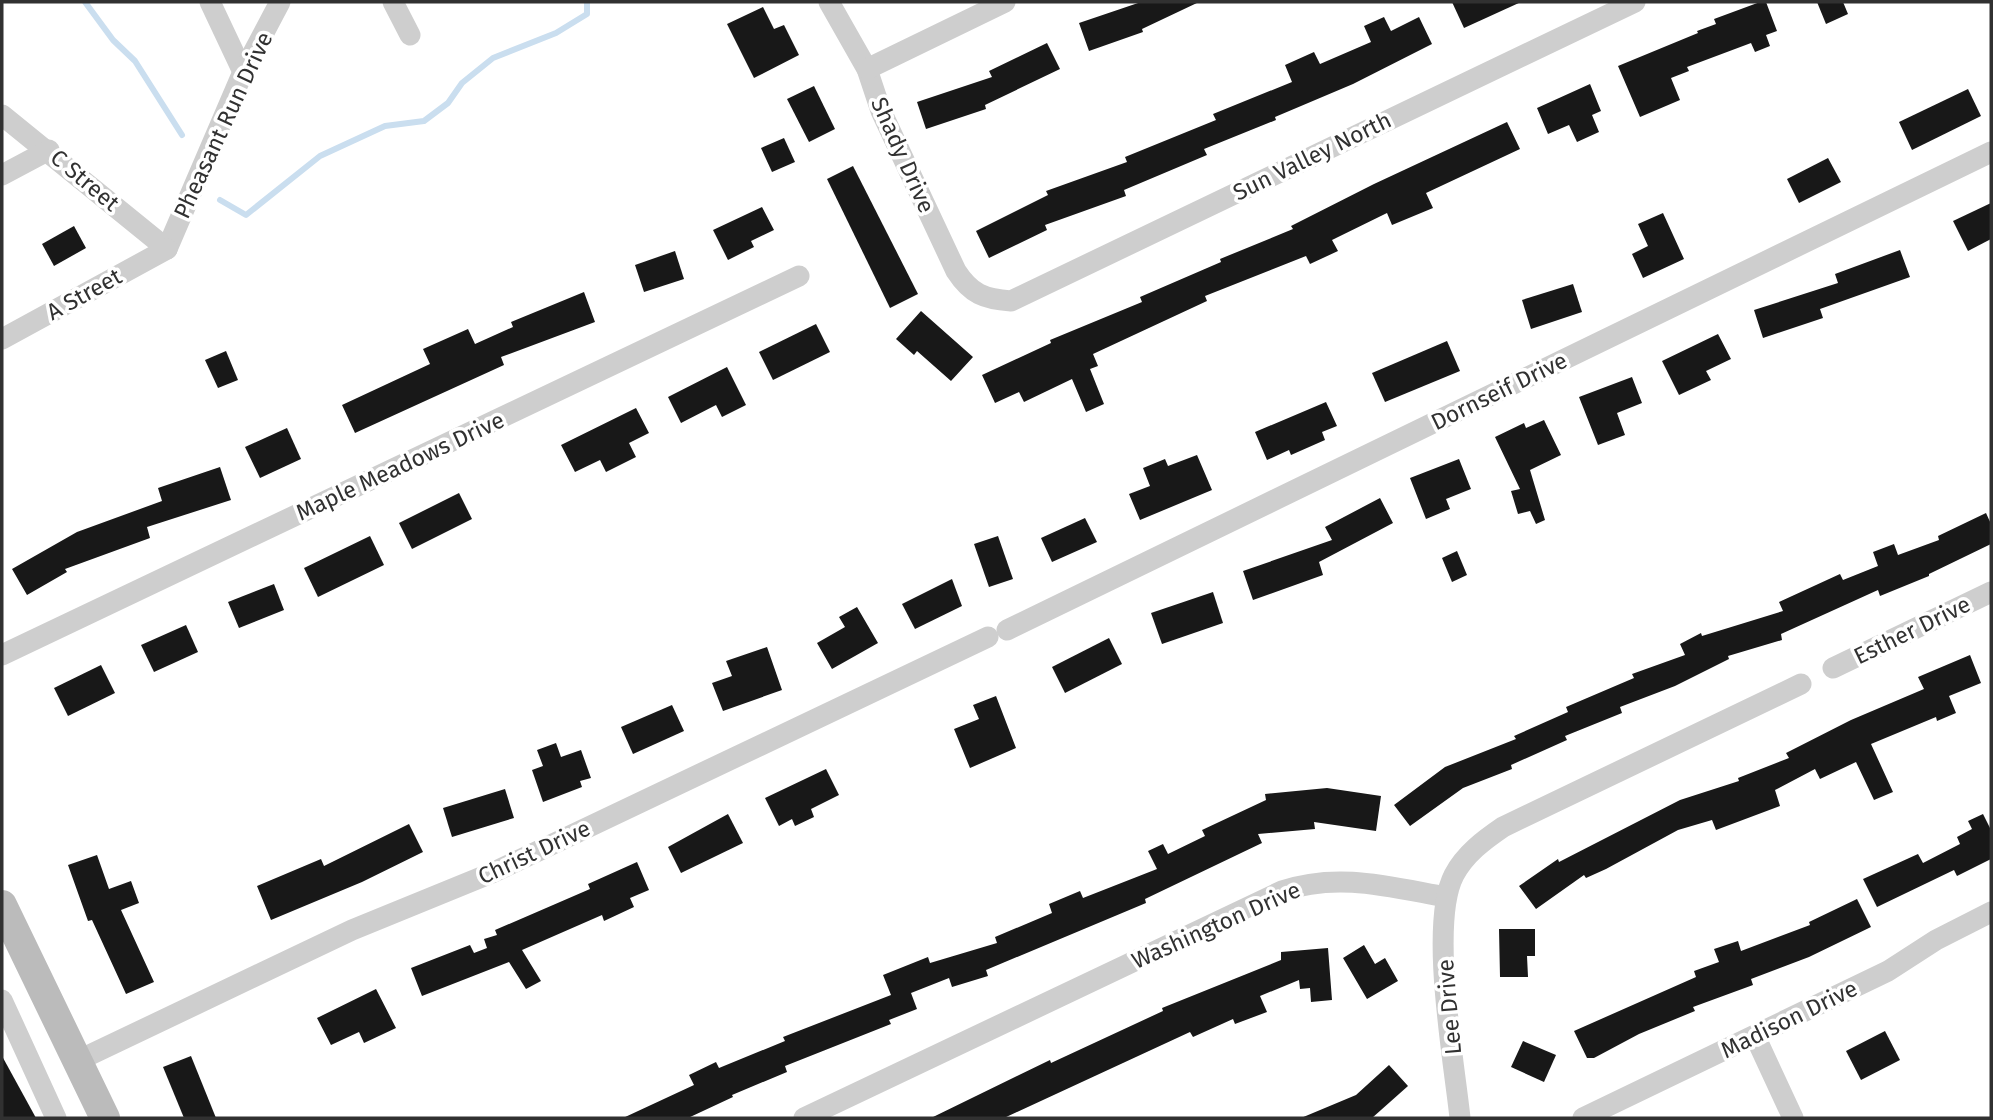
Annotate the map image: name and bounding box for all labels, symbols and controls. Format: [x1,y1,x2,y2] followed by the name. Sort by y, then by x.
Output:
[167,27,279,223] street label: Pheasant Run Drive
[865,93,941,217] street label: Shady Drive
[1228,106,1396,206] street label: Sun Valley North
[45,143,126,217] street label: C Street
[41,262,127,326] street label: A Street
[1426,346,1572,436] street label: Dornseif Drive
[291,405,509,527] street label: Maple Meadows Drive
[1849,590,1975,670] street label: Esther Drive
[473,814,595,890] street label: Christ Drive
[1127,875,1305,975] street label: Washington Drive
[1431,958,1467,1056] street label: Lee Drive
[1716,974,1862,1064] street label: Madison Drive

